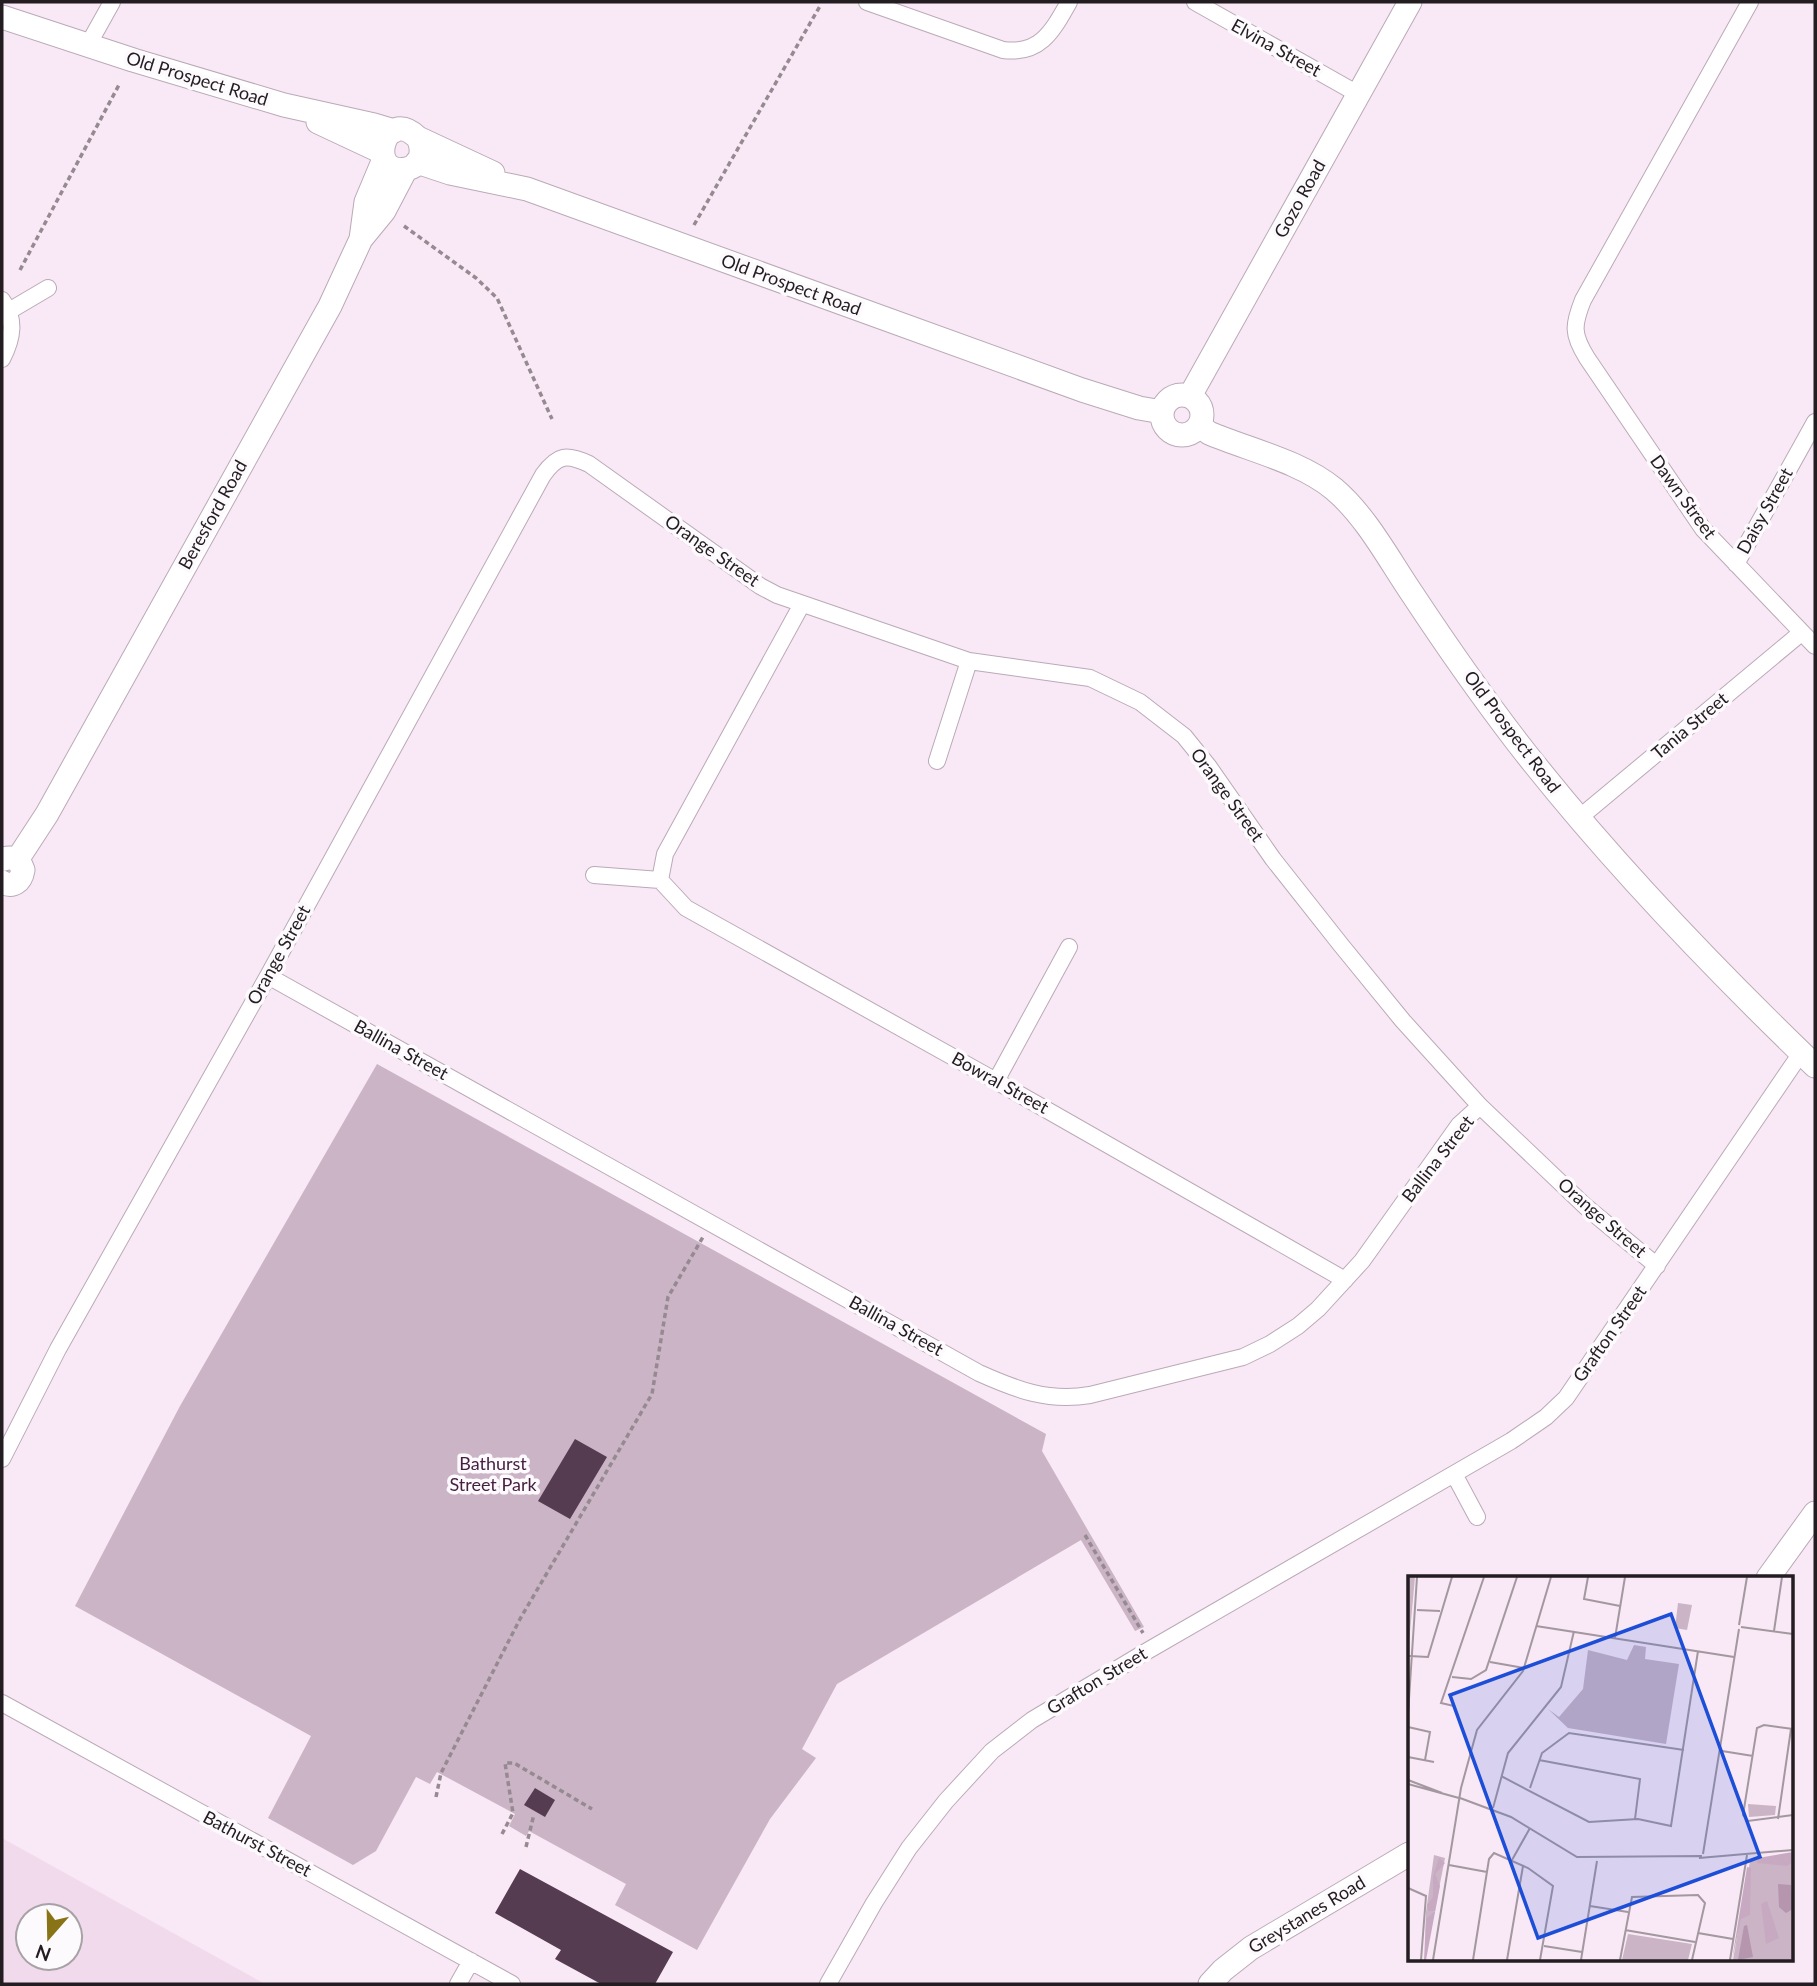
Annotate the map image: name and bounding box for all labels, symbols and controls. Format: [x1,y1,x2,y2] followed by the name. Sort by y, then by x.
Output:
[1228,13,1326,81] street label: Elvina Street
[124,46,271,110] street label: Old Prospect Road
[1269,156,1330,241] street label: Gozo Road
[718,249,864,320] street label: Old Prospect Road
[1646,450,1722,543] street label: Dawn Street
[173,456,251,573] street label: Beresford Road
[1731,463,1797,557] street label: Daisy Street
[661,510,765,591] street label: Orange Street
[1460,666,1566,797] street label: Old Prospect Road
[1647,687,1732,763] street label: Tania Street
[1186,743,1269,846] street label: Orange Street
[242,900,315,1008] street label: Orange Street
[351,1014,453,1084] street label: Ballina Street
[948,1046,1053,1118] street label: Bowral Street
[1396,1110,1478,1206] street label: Ballina Street
[1554,1173,1652,1262] street label: Orange Street
[1568,1280,1651,1386] street label: Grafton Street
[846,1290,948,1360] street label: Ballina Street
[449,1452,537,1495] park label: Bathurst Street Park
[1408,1576,1792,1962] inset map
[1042,1641,1151,1719] street label: Grafton Street
[200,1805,316,1881] street label: Bathurst Street
[1244,1871,1369,1958] street label: Greystanes Road
[14,1902,84,1972] north arrow
[32,1940,54,1967] text: N

